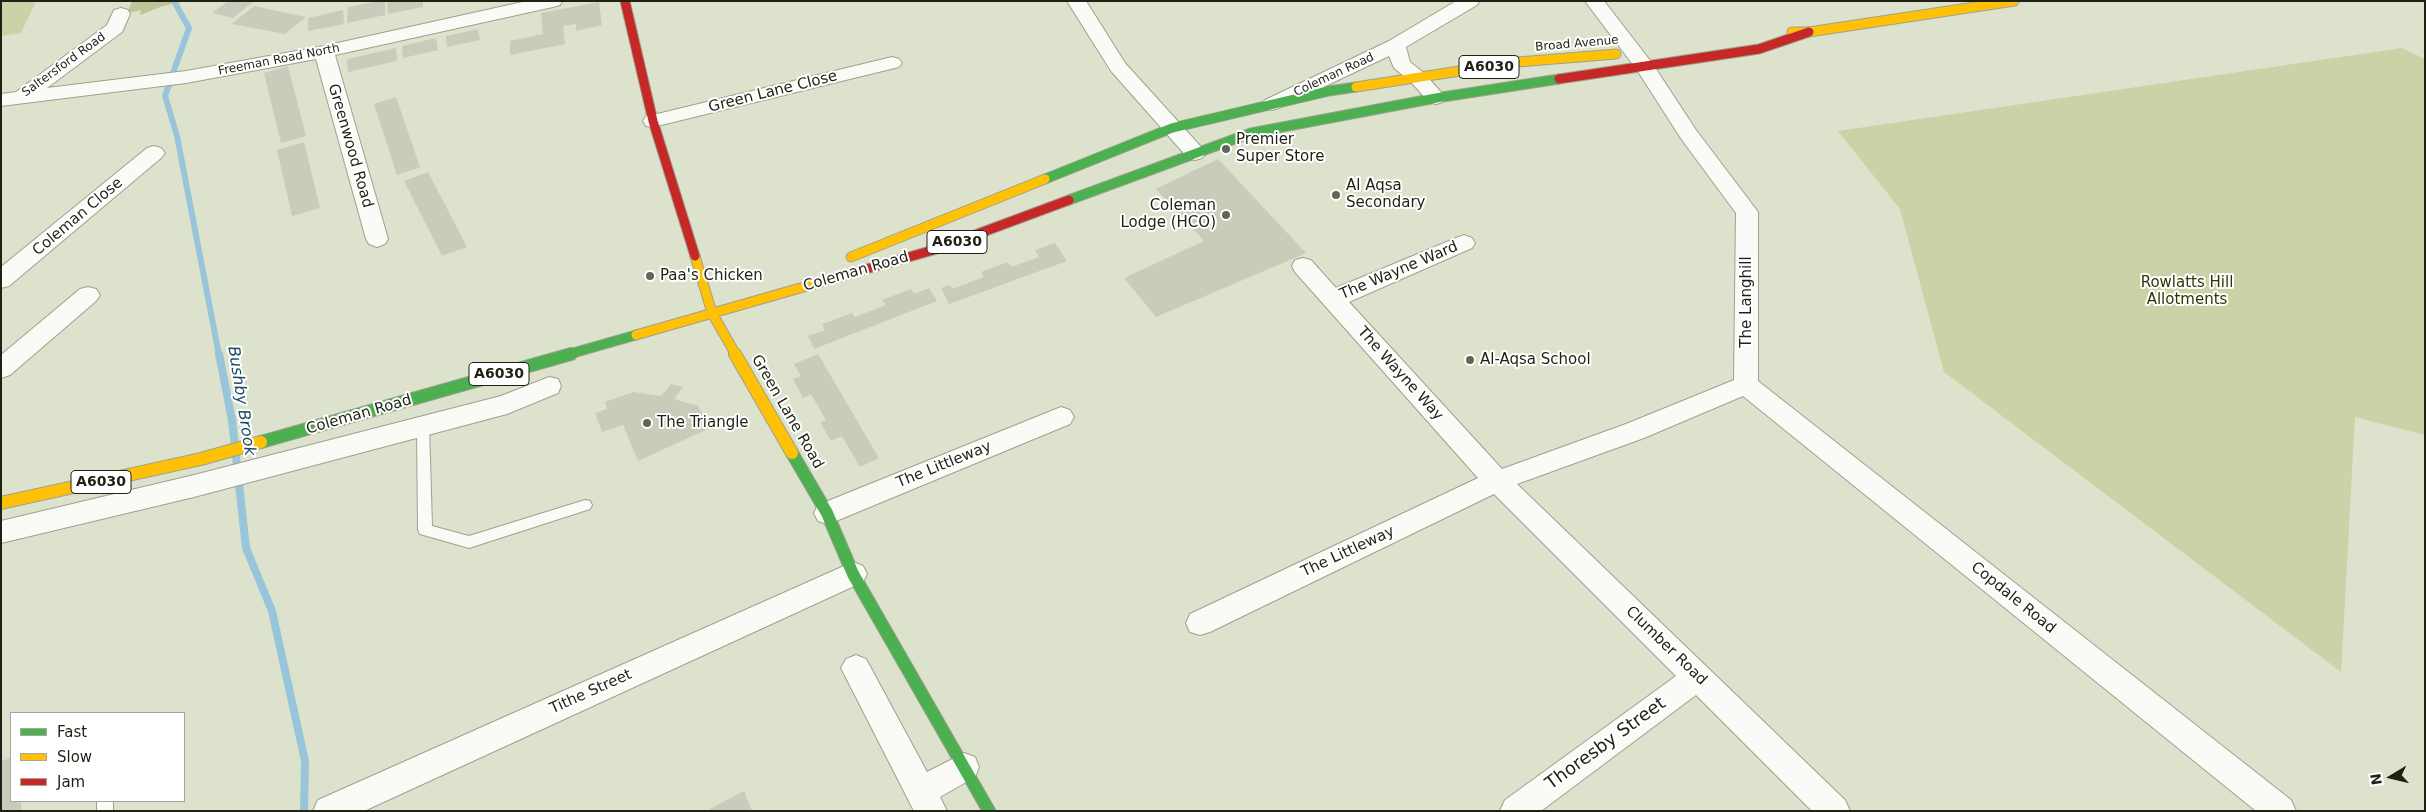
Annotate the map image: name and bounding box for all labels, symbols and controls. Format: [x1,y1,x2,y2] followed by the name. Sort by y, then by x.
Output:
[20,30,108,100] street label: Saltersford Road
[1535,33,1619,55] street label: Broad Avenue
[217,41,341,79] street label: Freeman Road North
[1292,50,1376,100] street label: Coleman Road
[1459,56,1519,78] road number: A6030
[707,67,839,117] street label: Green Lane Close
[324,82,376,210] street label: Greenwood Road
[1236,131,1324,166] place label: Premier Super Store
[1220,143,1232,155] marker: Premier Super Store
[29,174,127,260] street label: Coleman Close
[1346,177,1425,212] place label: Al Aqsa Secondary
[1330,189,1342,201] marker: Al Aqsa Secondary
[1120,197,1216,232] place label: Coleman Lodge (HCO)
[1220,209,1232,221] marker: Coleman Lodge (HCO)
[927,230,987,253] road number: A6030
[1337,238,1461,304] street label: The Wayne Ward
[801,248,911,296] street label: Coleman Road
[1738,256,1756,348] street label: The Langhill
[660,267,763,285] place label: Paa's Chicken
[644,270,656,282] marker: Paa's Chicken
[2141,274,2233,309] park label: Rowlatts Hill Allotments
[1353,323,1447,425] street label: The Wayne Way
[223,345,259,457] water label: Bushby Brook
[1480,351,1591,369] place label: Al-Aqsa School
[747,352,827,472] street label: Green Lane Road
[1464,354,1476,366] marker: Al-Aqsa School
[469,362,529,386] road number: A6030
[304,391,414,439] street label: Coleman Road
[657,414,749,432] place label: The Triangle
[641,417,653,429] marker: The Triangle
[894,438,994,492] street label: The Littleway
[71,471,131,494] road number: A6030
[1299,523,1397,581] street label: The Littleway
[1967,558,2059,638] street label: Copdale Road
[1622,603,1710,689] street label: Clumber Road
[547,666,635,718] street label: Tithe Street
[1542,693,1670,795] street label: Thoresby Street
[10,712,185,802] legend
[57,723,87,741] text: Fast
[57,748,92,766] text: Slow
[2366,752,2416,802] north arrow
[2367,772,2385,786] text: N
[57,773,85,791] text: Jam

